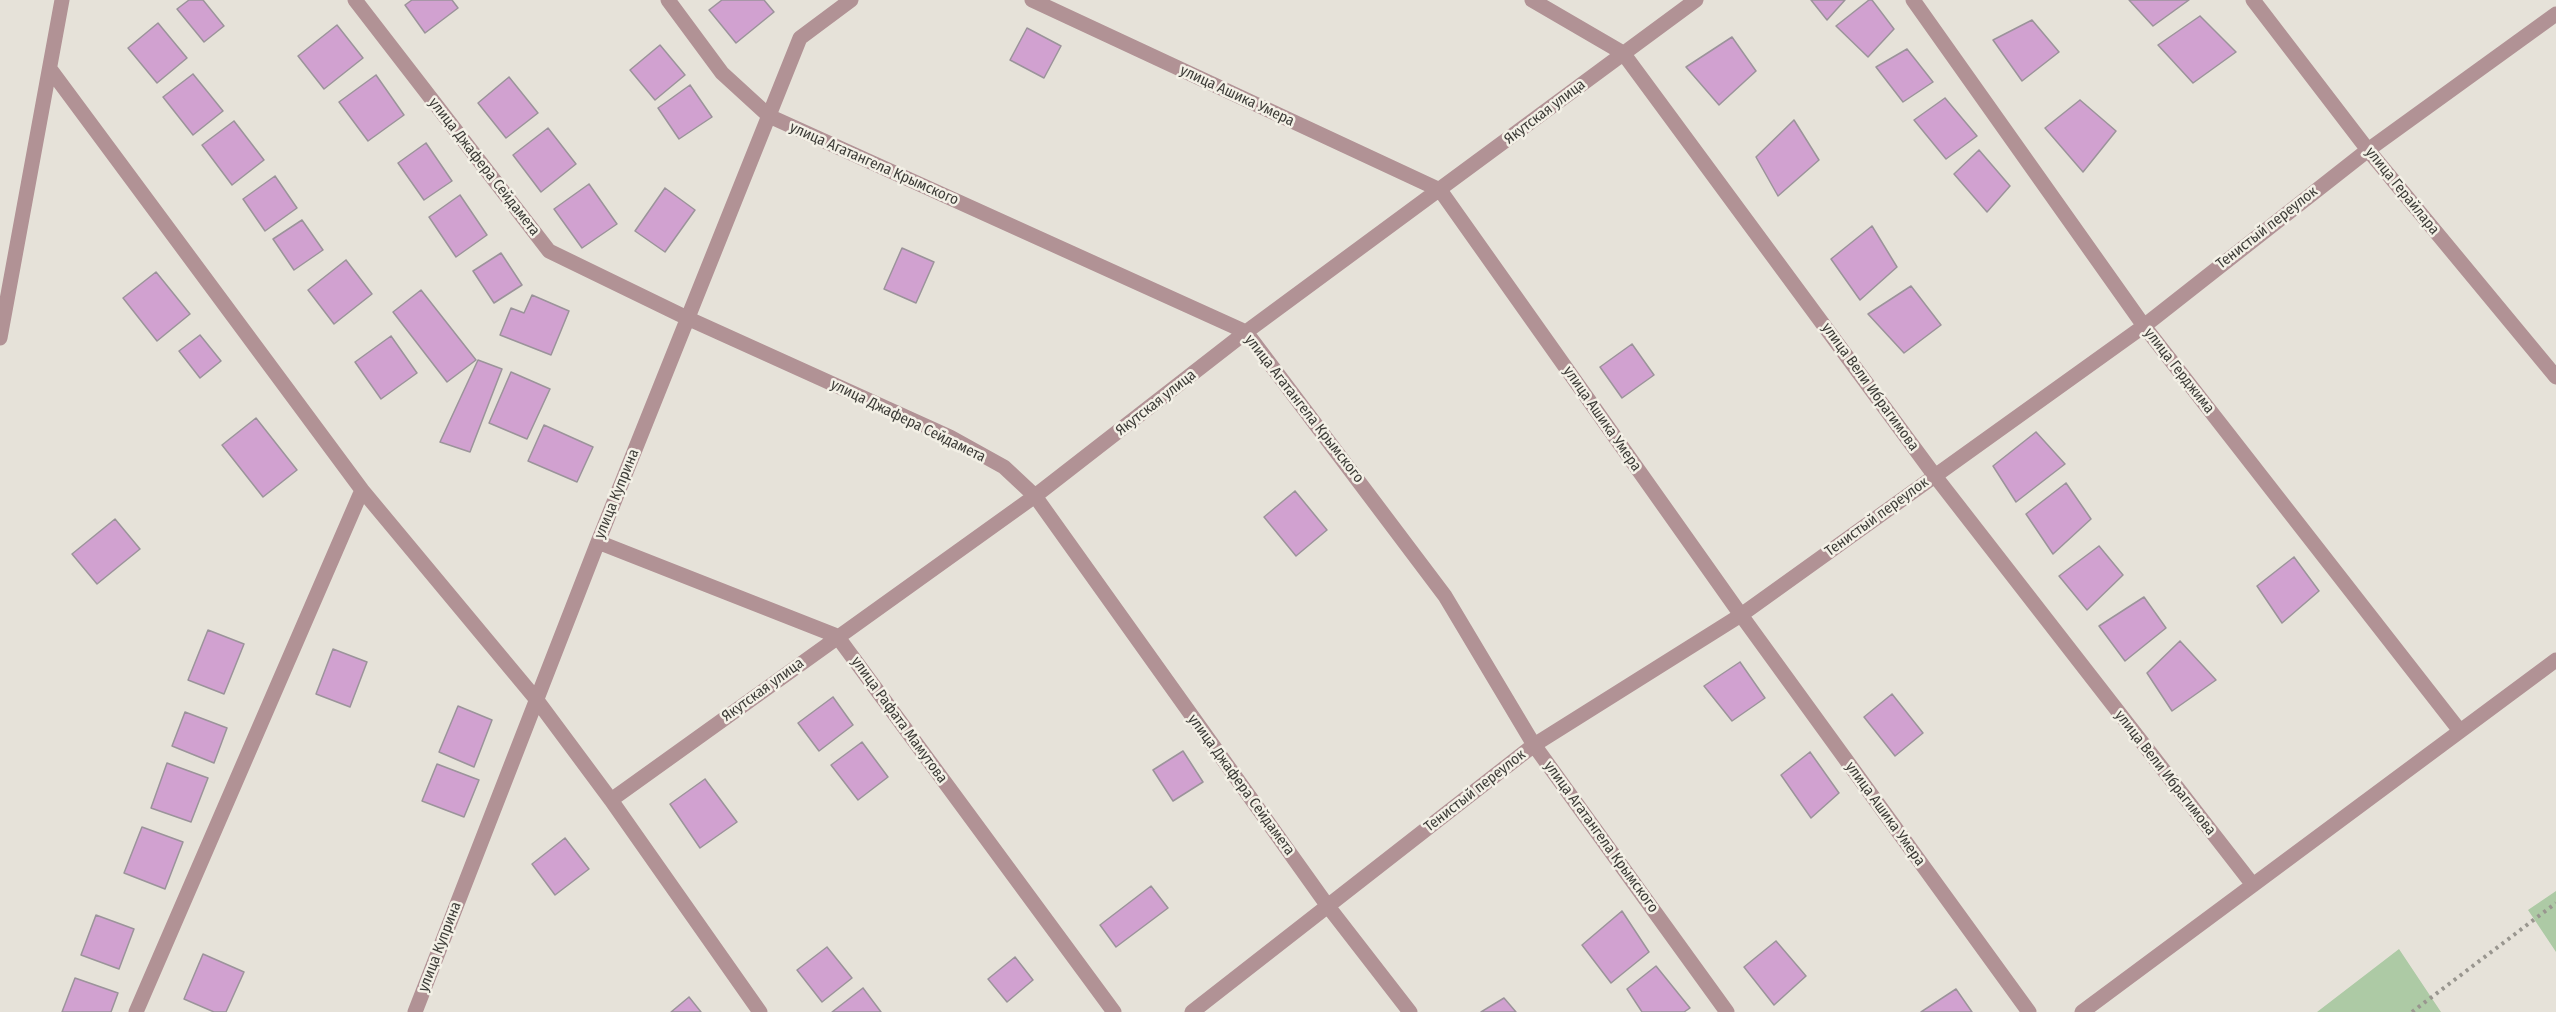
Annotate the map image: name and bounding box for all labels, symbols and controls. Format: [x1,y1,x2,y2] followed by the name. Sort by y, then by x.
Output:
[1177,62,1297,130] street label: улица Ашика Умера
[1501,76,1589,148] street label: Якутская улица
[425,94,543,240] street label: улица Джафера Сейдамета
[787,119,961,209] street label: улица Агатангела Крымского
[2361,144,2443,238] street label: улица Герайлара
[2213,183,2321,273] street label: Тенистый переулок
[1818,320,1922,454] street label: улица Вели Ибрагимова
[2140,325,2218,417] street label: улица Герджима
[1241,331,1367,487] street label: улица Агатангела Крымского
[1559,363,1645,475] street label: улица Ашика Умера
[1112,366,1200,440] street label: Якутская улица
[828,376,988,466] street label: улица Джафера Сейдамета
[591,447,643,541] street label: улица Куприна
[1822,473,1932,561] street label: Тенистый переулок
[847,653,951,787] street label: улица Рафата Мамутова
[719,654,807,726] street label: Якутская улица
[2111,707,2219,839] street label: улица Вели Ибрагимова
[1184,711,1298,859] street label: улица Джафера Сейдамета
[1421,746,1529,836] street label: Тенистый переулок
[1540,758,1662,916] street label: улица Агатангела Крымского
[1841,759,1929,869] street label: улица Ашика Умера
[415,899,465,995] street label: улица Куприна

